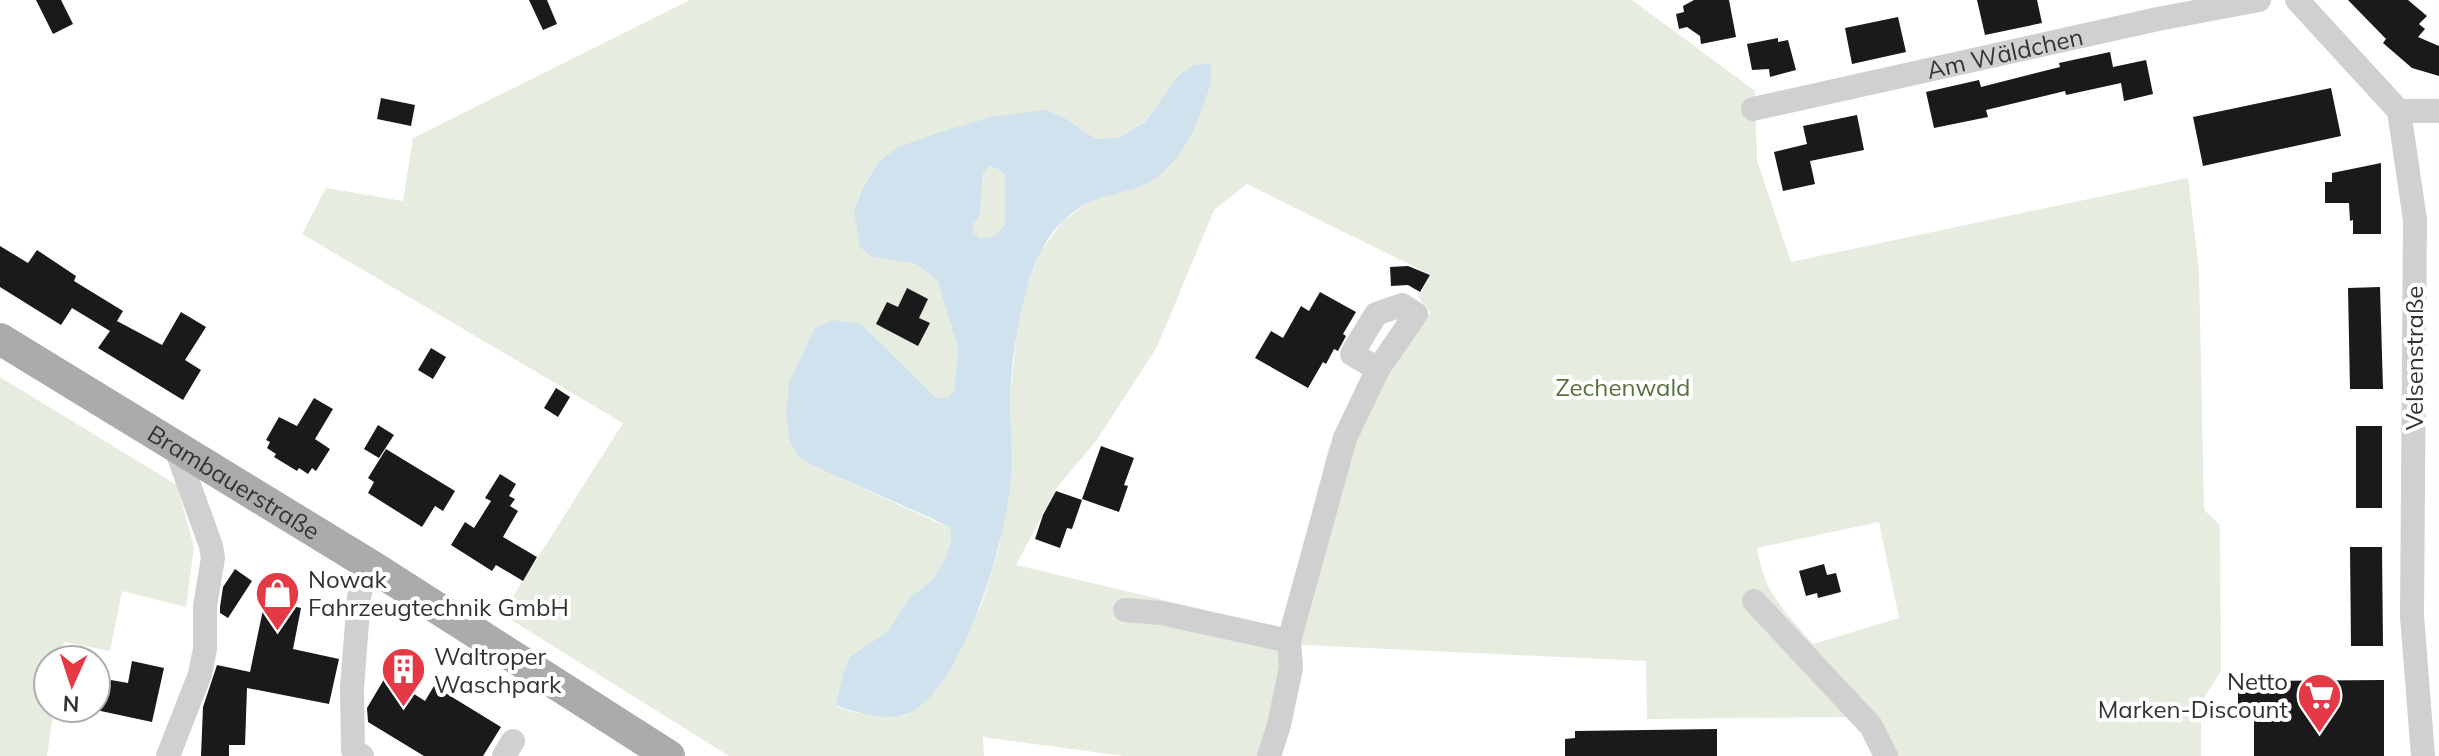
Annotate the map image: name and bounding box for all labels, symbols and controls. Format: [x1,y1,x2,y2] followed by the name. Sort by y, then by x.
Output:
[1924,21,2086,85] street label: Am Wäldchen
[2399,286,2429,430] street label: Velsenstraße
[1555,372,1691,402] park label: Zechenwald
[142,418,325,546] street label: Brambauerstraße
[308,564,569,622] place label: Nowak Fahrzeugtechnik GmbH
[253,569,301,632] shop icon: Nowak Fahrzeugtechnik GmbH
[434,641,562,699] place label: Waltroper Waschpark
[32,644,112,724] north arrow
[379,646,427,709] building icon: Waltroper Waschpark
[2098,666,2288,724] place label: Netto Marken-Discount
[2295,671,2343,734] supermarket icon: Netto Marken-Discount
[62,690,80,718] text: N

